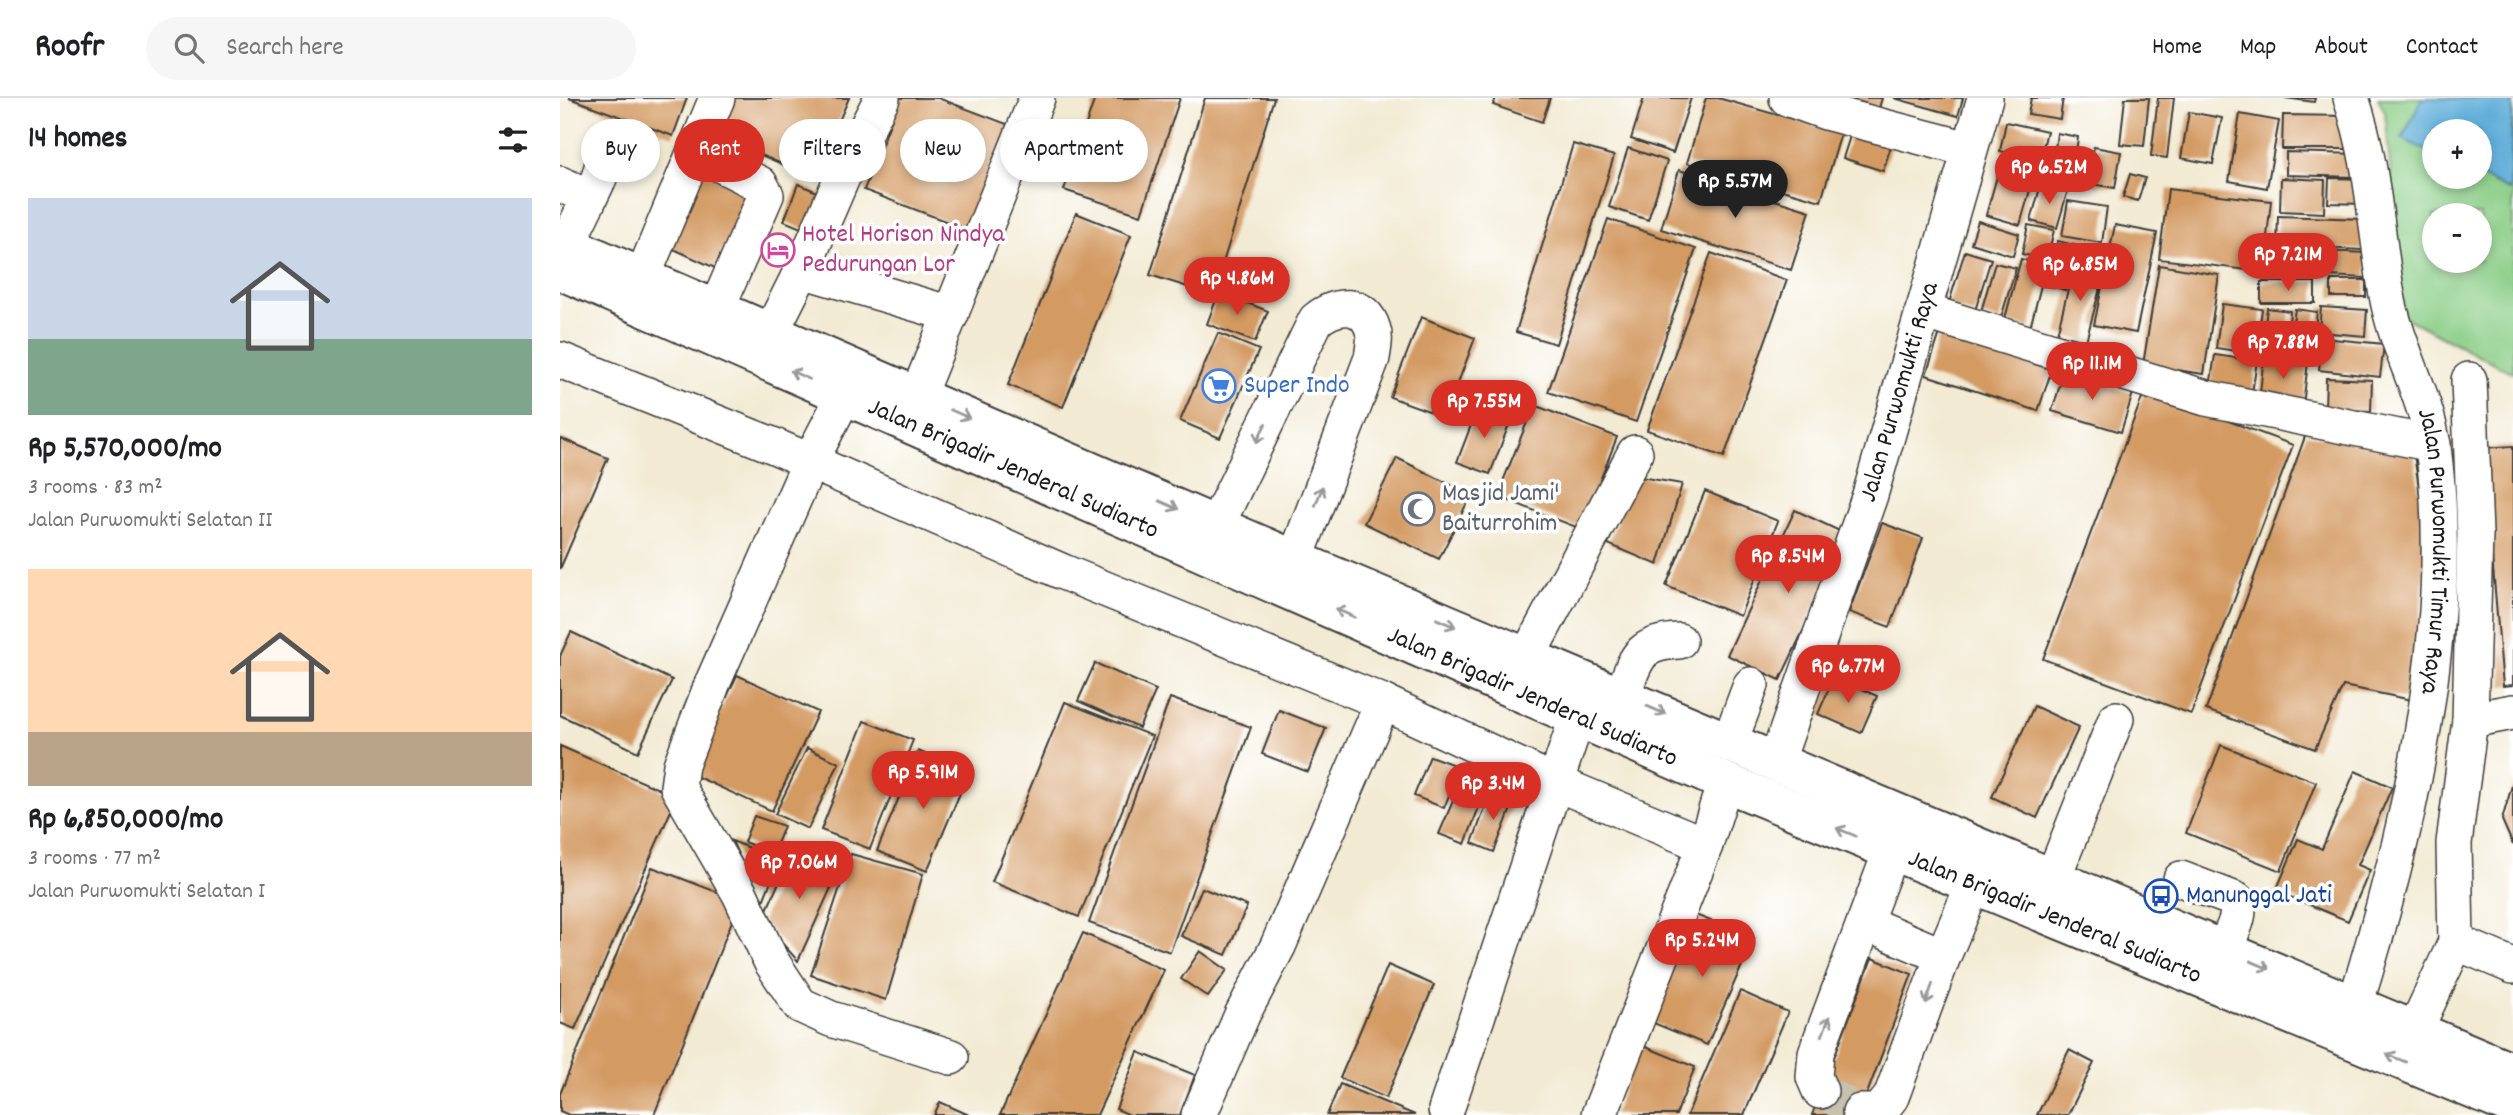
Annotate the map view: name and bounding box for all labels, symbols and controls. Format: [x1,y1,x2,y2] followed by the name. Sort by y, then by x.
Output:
[146,17,636,80] search box
[35,25,104,72] text: Roofr
[170,29,208,67] icon: search
[226,30,344,67] text: Search here
[2152,31,2202,65] text: Home
[2240,31,2276,65] text: Map
[2314,31,2368,65] text: About
[2406,31,2478,65] text: Contact
[28,119,127,162] text: 14 homes
[581,119,660,182] chip: Buy
[674,119,765,182] chip: Rent
[779,119,886,182] chip: Filters
[900,119,986,182] chip: New
[1000,119,1148,182] chip: Apartment
[2422,119,2492,273] map controls
[2422,119,2492,189] button: +
[494,121,532,159] icon: filters
[1977,146,2121,206] pin: Rp 6.52M
[2011,152,2087,185] text: Rp 6.52M
[1663,160,1807,220] pin: Rp 5.57M
[1698,166,1772,199] text: Rp 5.57M
[2422,203,2492,273] button: −
[802,217,1005,284] place label: Hotel Horison Nindya Pedurungan Lor
[759,231,797,269] hotel icon: Hotel Horison Nindya Pedurungan Lor
[2216,234,2360,293] pin: Rp 7.21M
[2254,239,2322,272] text: Rp 7.21M
[217,243,343,369] icon: home
[2008,244,2152,303] pin: Rp 6.85M
[2042,249,2118,282] text: Rp 6.85M
[1165,258,1309,317] pin: Rp 4.86M
[1200,263,1274,296] text: Rp 4.86M
[1850,277,1949,507] street label: Jalan Purwomukti Raya
[2211,322,2355,381] pin: Rp 7.88M
[2247,327,2319,360] text: Rp 7.88M
[2020,342,2164,402] pin: Rp 11.1M
[2062,348,2122,381] text: Rp 11.1M
[1200,367,1238,405] supermarket icon: Super Indo
[790,368,812,381] one-way arrow
[1244,368,1350,405] place label: Super Indo
[1412,380,1556,440] pin: Rp 7.55M
[1447,386,1521,419] text: Rp 7.55M
[862,389,1164,549] street label: Jalan Brigadir Jenderal Sudiarto
[2407,404,2458,697] street label: Jalan Purwomukti Timur Raya
[949,408,970,421] one-way arrow
[1254,422,1267,443] one-way arrow
[28,429,222,472] text: Rp 5,570,000/mo
[28,472,163,505] text: 3 rooms · 83 m²
[1442,476,1560,543] place label: Masjid Jami' Baiturrohim
[1314,486,1327,508] one-way arrow
[1399,490,1437,528] mosque icon: Masjid Jami' Baiturrohim
[1157,499,1179,512] one-way arrow
[28,505,272,538] text: Jalan Purwomukti Selatan II
[1716,536,1860,595] pin: Rp 8.54M
[1751,541,1825,574] text: Rp 8.54M
[1335,606,1357,619] one-way arrow
[217,614,343,740] icon: home
[1381,617,1684,777] street label: Jalan Brigadir Jenderal Sudiarto
[1434,617,1456,630] one-way arrow
[1776,646,1920,705] pin: Rp 6.77M
[1811,651,1885,684] text: Rp 6.77M
[1645,704,1666,717] one-way arrow
[851,752,995,811] pin: Rp 5.91M
[888,757,958,790] text: Rp 5.91M
[1428,762,1558,822] pin: Rp 3.4M
[1461,768,1525,801] text: Rp 3.4M
[28,800,223,843] text: Rp 6,850,000/mo
[1835,824,1857,837] one-way arrow
[1902,841,2207,994] street label: Jalan Brigadir Jenderal Sudiarto
[727,842,871,901] pin: Rp 7.06M
[28,843,161,876] text: 3 rooms · 77 m²
[761,847,837,880] text: Rp 7.06M
[28,876,265,909] text: Jalan Purwomukti Selatan I
[2142,877,2180,915] bus stop icon: Manunggal Jati
[2186,878,2332,915] place label: Manunggal Jati
[1630,920,1774,979] pin: Rp 5.24M
[1665,925,1739,958] text: Rp 5.24M
[2249,960,2271,973] one-way arrow
[1921,983,1934,1005] one-way arrow
[1821,1016,1834,1037] one-way arrow
[2386,1051,2407,1064] one-way arrow

